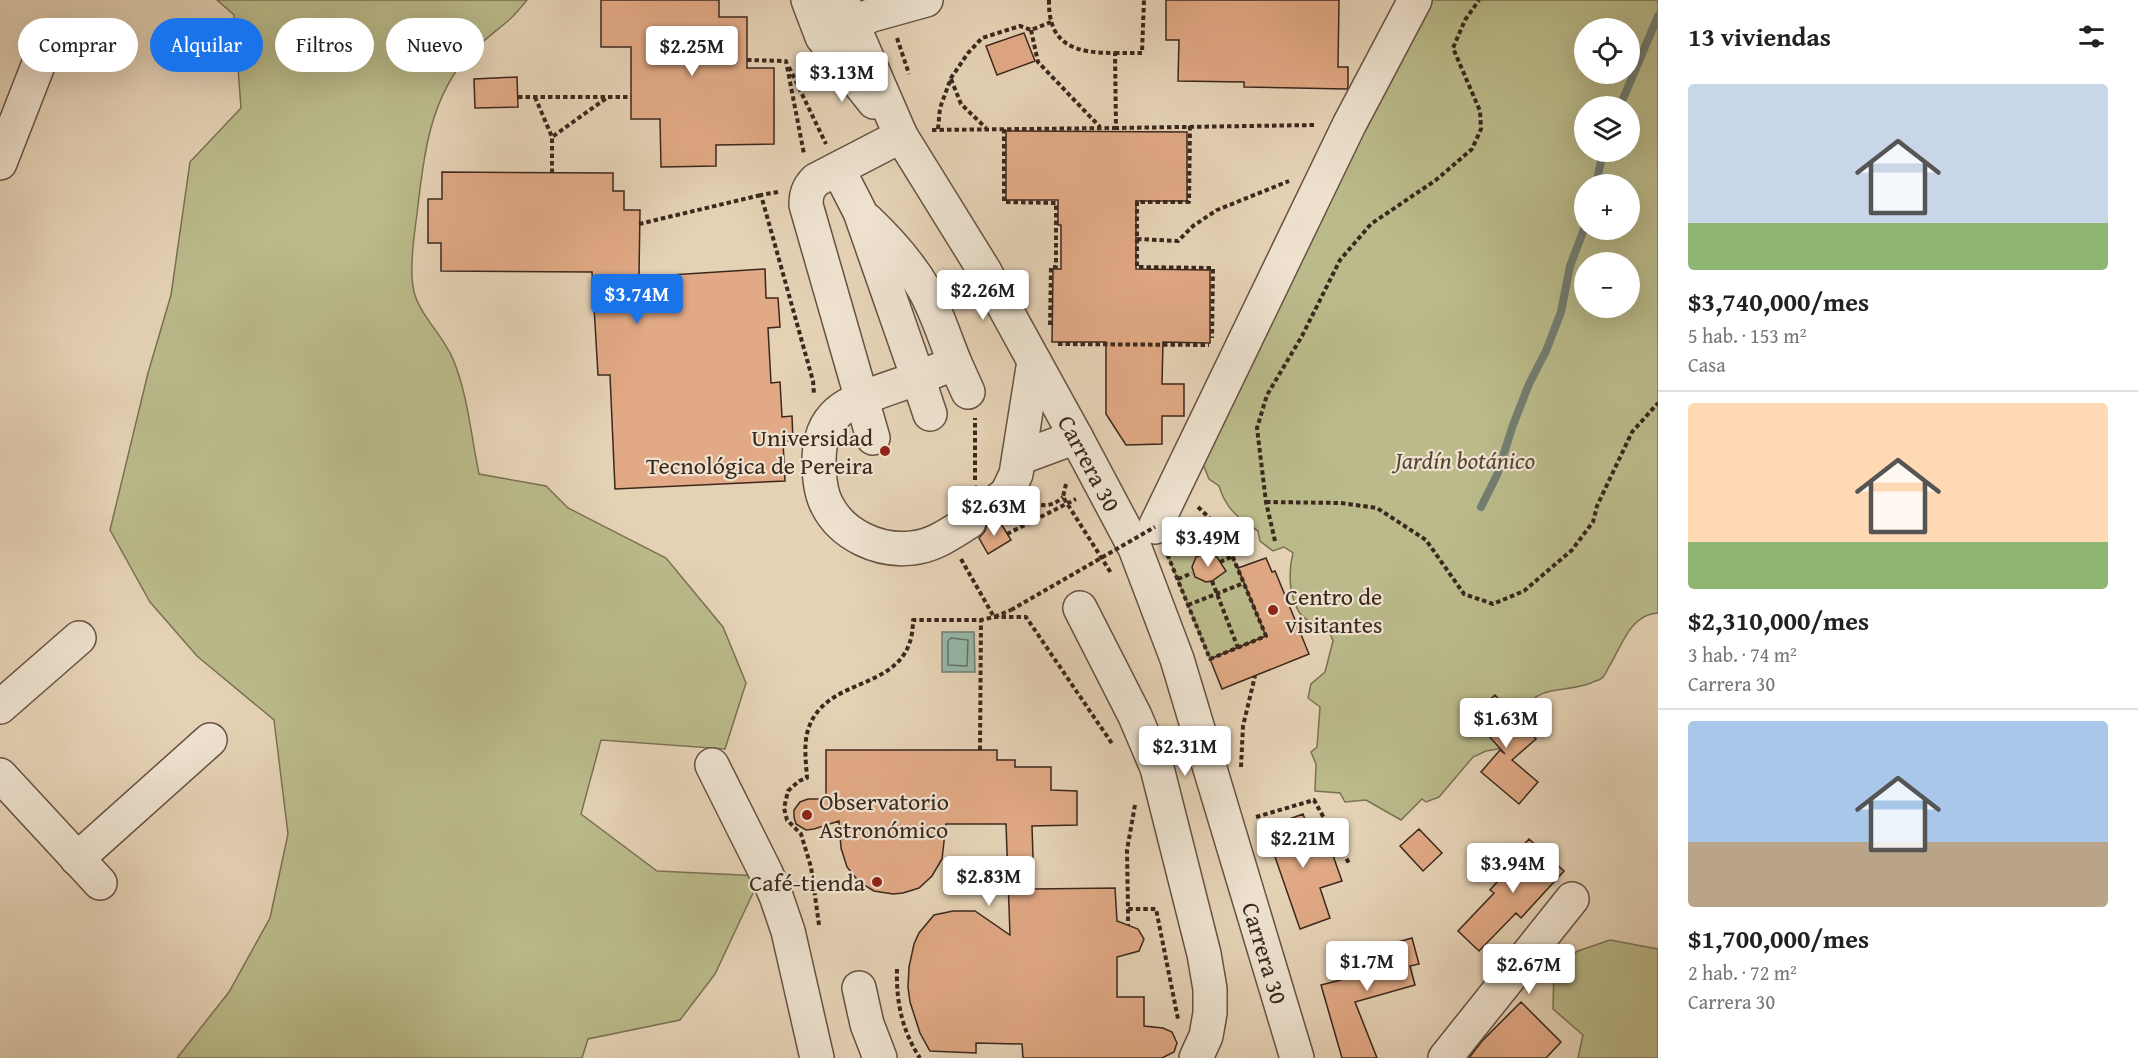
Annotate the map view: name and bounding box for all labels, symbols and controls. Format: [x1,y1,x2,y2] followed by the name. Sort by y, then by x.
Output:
[1688,17,1831,56] text: 13 viviendas
[18,18,138,72] chip: Comprar
[150,18,263,72] chip: Alquilar
[275,18,374,72] chip: Filtros
[386,18,484,72] chip: Nuevo
[1574,18,1640,318] map controls
[1574,18,1640,84] button: locate
[2075,20,2108,53] icon: filters
[643,26,741,77] pin: $2.25M
[660,31,724,60] text: $2.25M
[793,52,891,103] pin: $3.13M
[810,57,874,86] text: $3.13M
[1574,96,1640,162] button: layers
[1844,123,1952,231] icon: home
[1574,174,1640,240] button: +
[1574,252,1640,318] button: −
[934,270,1032,321] pin: $2.26M
[588,274,686,325] pin: $3.74M
[951,275,1015,304] text: $2.26M
[605,279,669,308] text: $3.74M
[1688,282,1869,321] text: $3,740,000/mes
[1688,321,1806,350] text: 5 hab. · 153 m²
[1688,350,1726,379] text: Casa
[1050,409,1130,517] street label: Carrera 30
[646,420,874,483] place label: Universidad Tecnológica de Pereira
[1844,442,1952,550] icon: home
[1391,443,1535,478] park label: Jardín botánico
[878,444,892,458] marker: Universidad Tecnológica de Pereira
[945,486,1043,537] pin: $2.63M
[962,491,1026,520] text: $2.63M
[1159,517,1257,568] pin: $3.49M
[1176,522,1240,551] text: $3.49M
[1285,579,1383,642] place label: Centro de visitantes
[1688,601,1869,640] text: $2,310,000/mes
[1266,603,1280,617] marker: Centro de visitantes
[1688,640,1797,669] text: 3 hab. · 74 m²
[1688,669,1775,698] text: Carrera 30
[1457,698,1555,749] pin: $1.63M
[1474,703,1538,732] text: $1.63M
[1136,726,1234,777] pin: $2.31M
[1153,731,1217,760] text: $2.31M
[1844,760,1952,868] icon: home
[819,784,949,847] place label: Observatorio Astronómico
[800,808,814,822] marker: Observatorio Astronómico
[1254,818,1352,869] pin: $2.21M
[1271,823,1335,852] text: $2.21M
[1464,843,1562,894] pin: $3.94M
[1481,848,1545,877] text: $3.94M
[940,856,1038,907] pin: $2.83M
[957,861,1021,890] text: $2.83M
[749,865,866,900] place label: Café-tienda
[870,875,884,889] marker: Café-tienda
[1234,898,1297,1008] street label: Carrera 30
[1688,919,1869,958] text: $1,700,000/mes
[1325,941,1409,992] pin: $1.7M
[1480,944,1578,995] pin: $2.67M
[1340,946,1394,975] text: $1.7M
[1497,949,1561,978] text: $2.67M
[1688,958,1797,987] text: 2 hab. · 72 m²
[1688,987,1775,1016] text: Carrera 30

